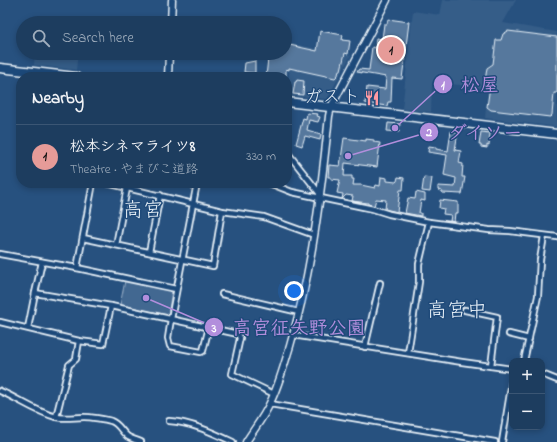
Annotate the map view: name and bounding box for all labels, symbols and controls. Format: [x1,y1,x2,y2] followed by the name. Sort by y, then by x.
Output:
[16,16,292,60] search box
[30,27,52,49] icon: search
[62,27,134,49] text: Search here
[378,35,404,65] pin: 1
[433,69,507,100] callout: 松屋
[461,73,499,100] text: 松屋
[441,77,445,95] text: 1
[304,85,360,111] place label: ガスト
[32,86,84,111] text: Nearby
[363,89,381,107] restaurant icon: ガスト
[419,117,531,148] callout: ダイソー
[448,121,522,148] text: ダイソー
[425,124,432,142] text: 2
[70,136,195,158] text: 松本シネマライツ8
[43,147,47,166] text: 1
[246,147,276,166] text: 330 m
[70,160,198,179] text: Theatre · やまびこ道路
[123,197,163,226] district label: 高宮
[284,281,304,301] your location
[427,297,487,326] district label: 高宮中
[204,312,373,343] callout: 高宮征矢野公園
[232,316,366,343] text: 高宮征矢野公園
[211,320,217,338] text: 3
[509,358,545,430] map controls
[509,358,545,394] button: +
[509,394,545,430] button: −

